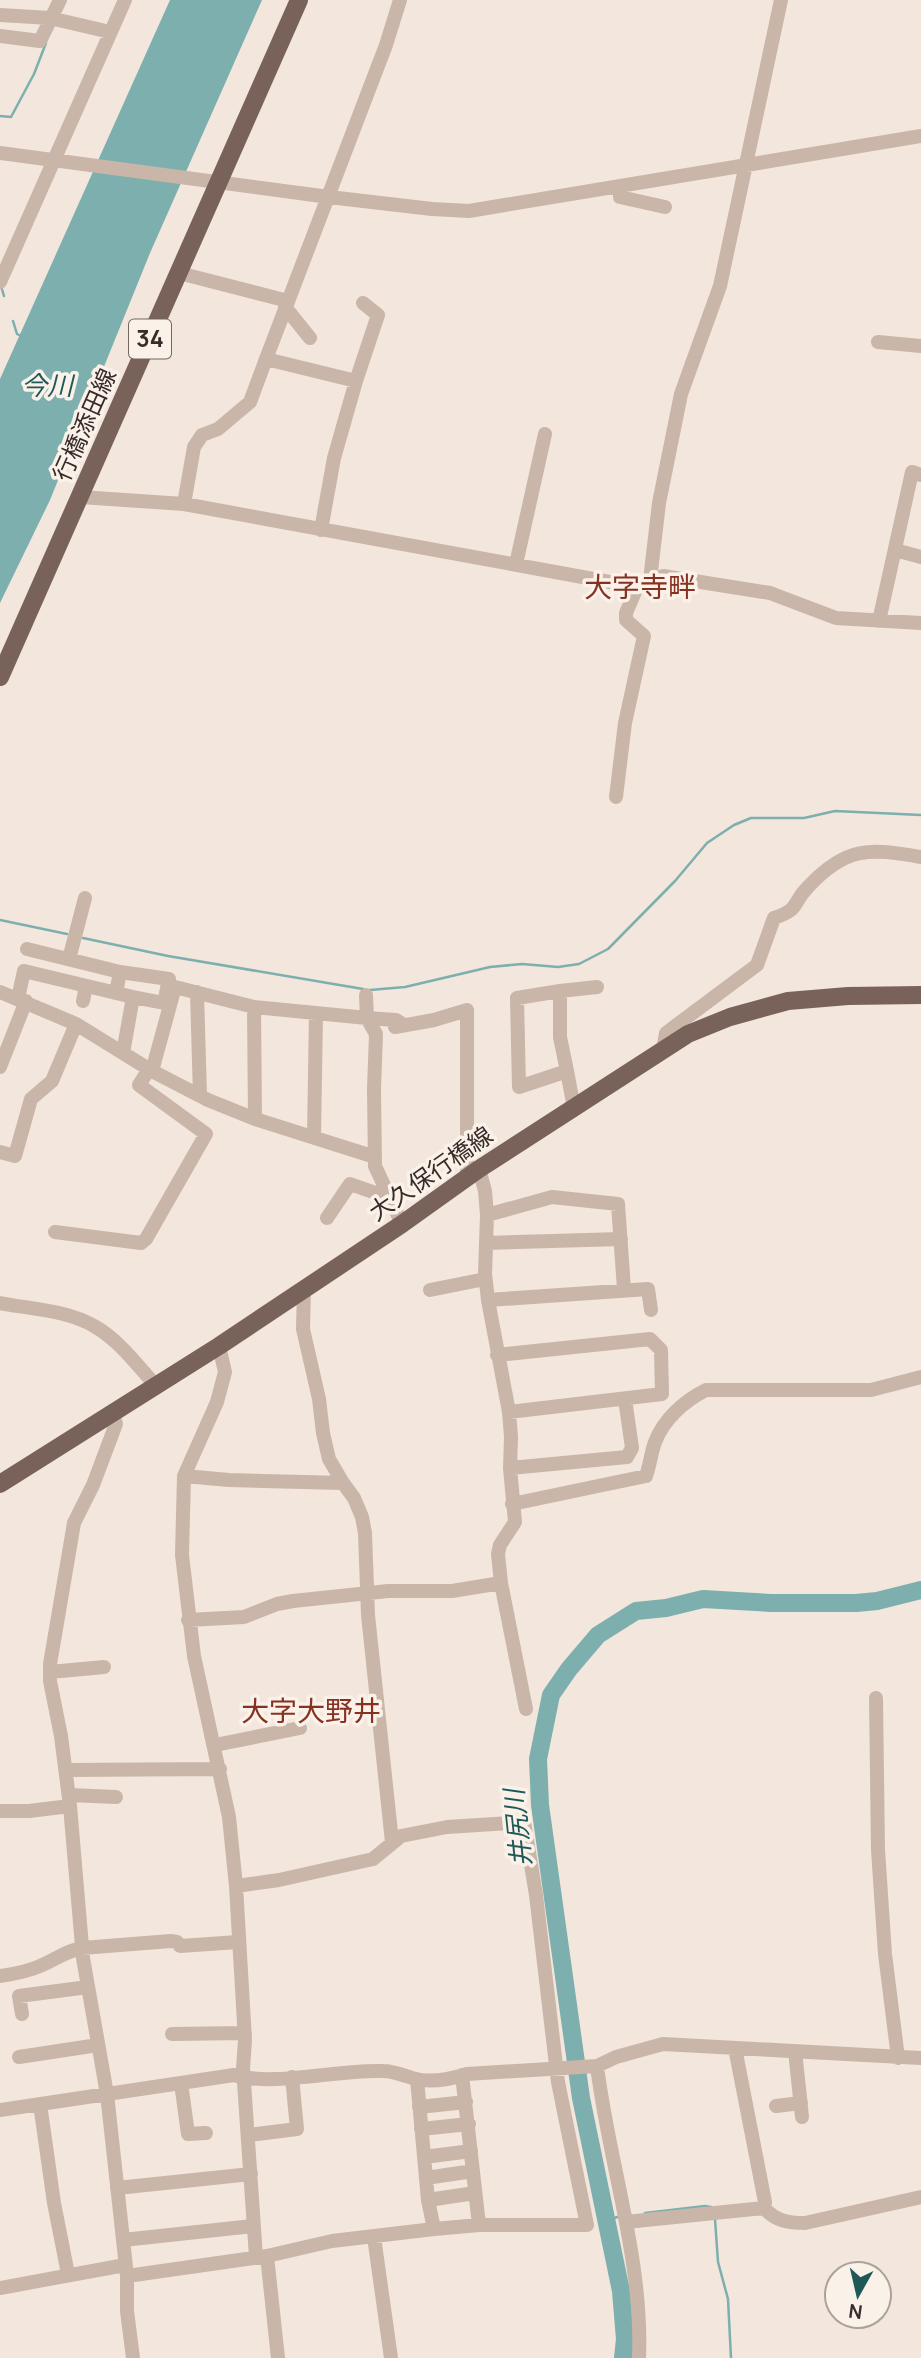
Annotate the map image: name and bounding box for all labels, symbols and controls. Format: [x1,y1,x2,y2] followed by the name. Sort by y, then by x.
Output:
[129,320,171,358] road number: 34
[44,363,123,486] street label: 行橋添田線
[21,367,76,403] water label: 今川
[584,567,696,605] district label: 大字寺畔
[362,1118,499,1228] street label: 大久保行橋線
[241,1691,381,1729] district label: 大字大野井
[495,1784,539,1869] water label: 井尻川
[823,2260,893,2330] north arrow
[847,2298,864,2326] text: N

